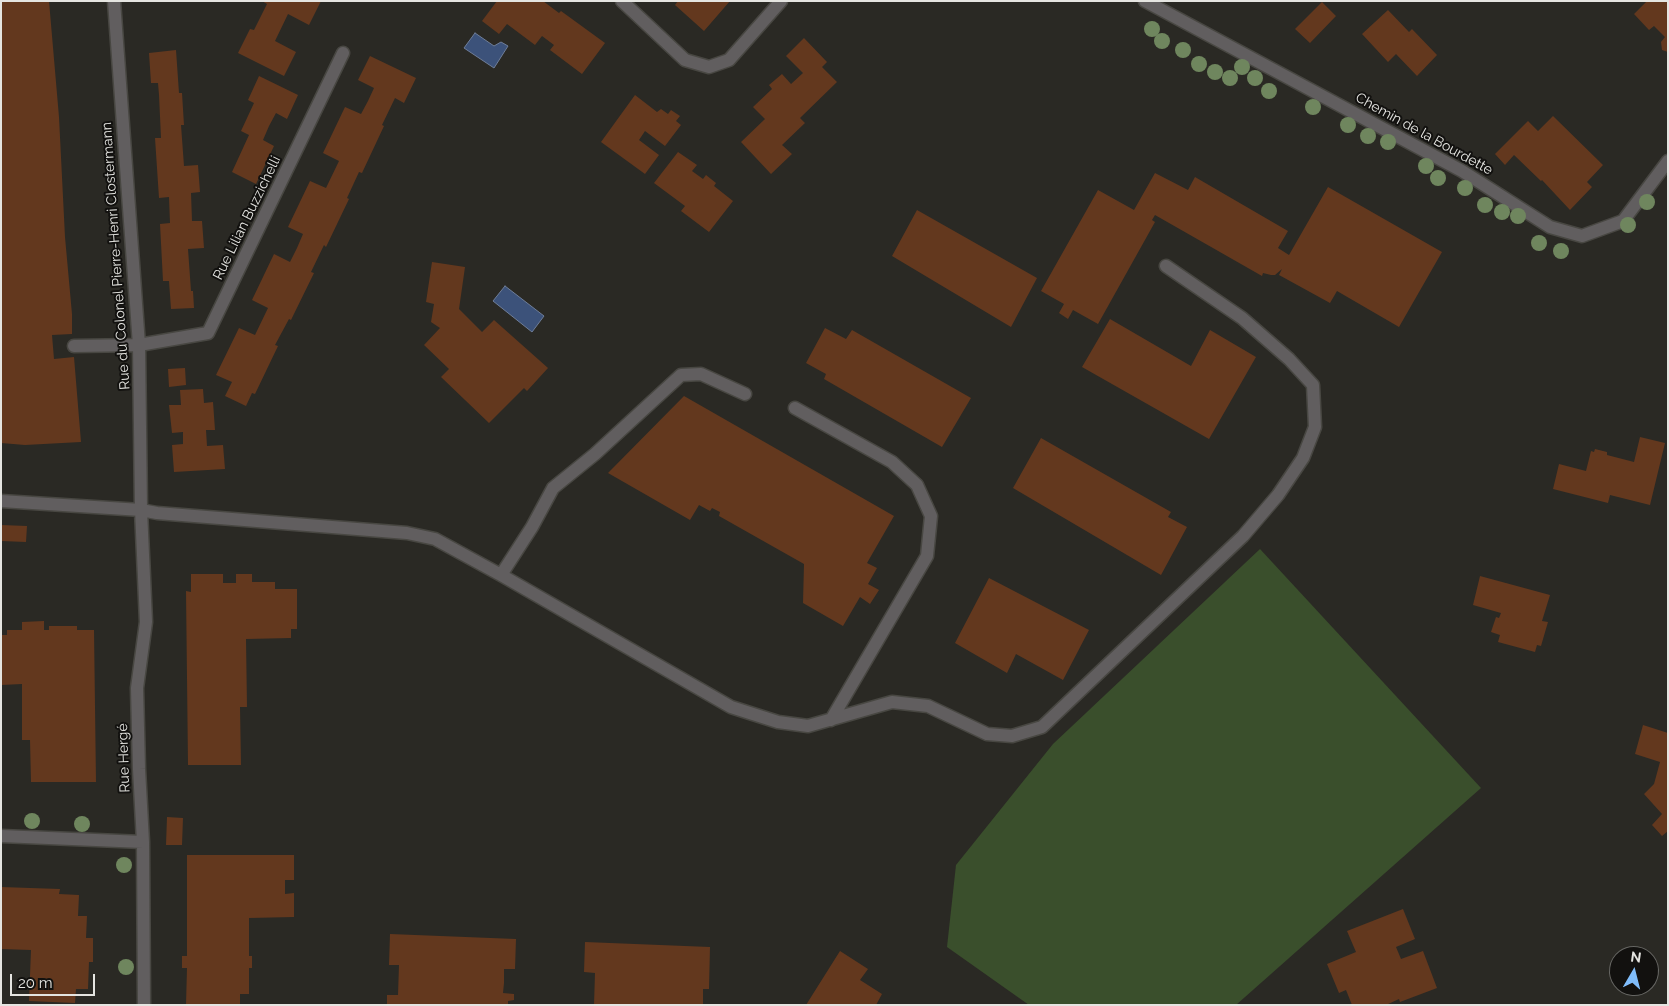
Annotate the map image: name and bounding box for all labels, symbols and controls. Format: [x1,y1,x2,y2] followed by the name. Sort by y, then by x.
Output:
[1353,89,1495,179] street label: Chemin de la Bourdette
[98,122,134,390] street label: Rue du Colonel Pierre-Henri Clostermann
[210,153,284,283] street label: Rue Lilian Buzzichelli
[114,723,134,793] street label: Rue Hergé
[1609,946,1659,996] north arrow
[1630,948,1642,966] text: N
[12,964,98,996] scale bar
[18,974,53,992] text: 20 m

